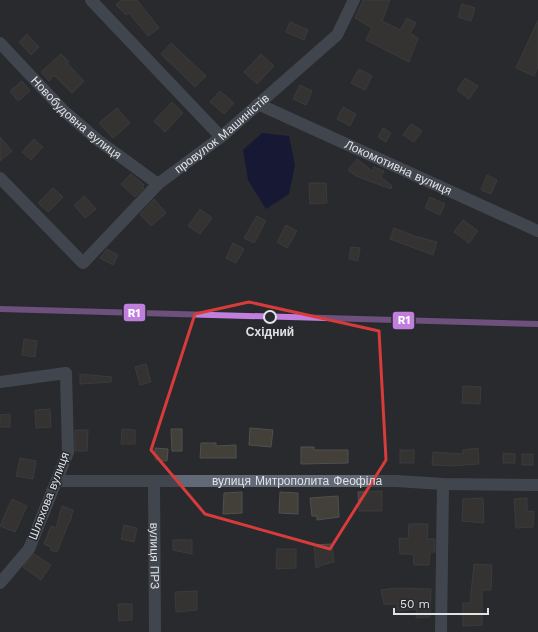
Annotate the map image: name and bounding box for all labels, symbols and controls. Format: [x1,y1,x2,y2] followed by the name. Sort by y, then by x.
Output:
[28,74,124,162] street label: Новобудовна вулиця
[172,91,272,176] street label: провулок Машиністів
[342,137,454,198] street label: Локомотивна вулиця
[123,303,146,322] line badge: R1
[128,307,140,320] text: R1
[263,310,277,324] marker: Східний
[392,311,415,330] line badge: R1
[398,314,410,327] text: R1
[246,325,294,339] place label: Східний
[26,450,72,542] street label: Шляхова вулиця
[212,474,382,488] street label: вулиця Митрополита Феофіла
[147,523,162,589] street label: вулиця ПРЗ
[394,590,488,616] scale bar
[400,597,430,611] text: 50 m

